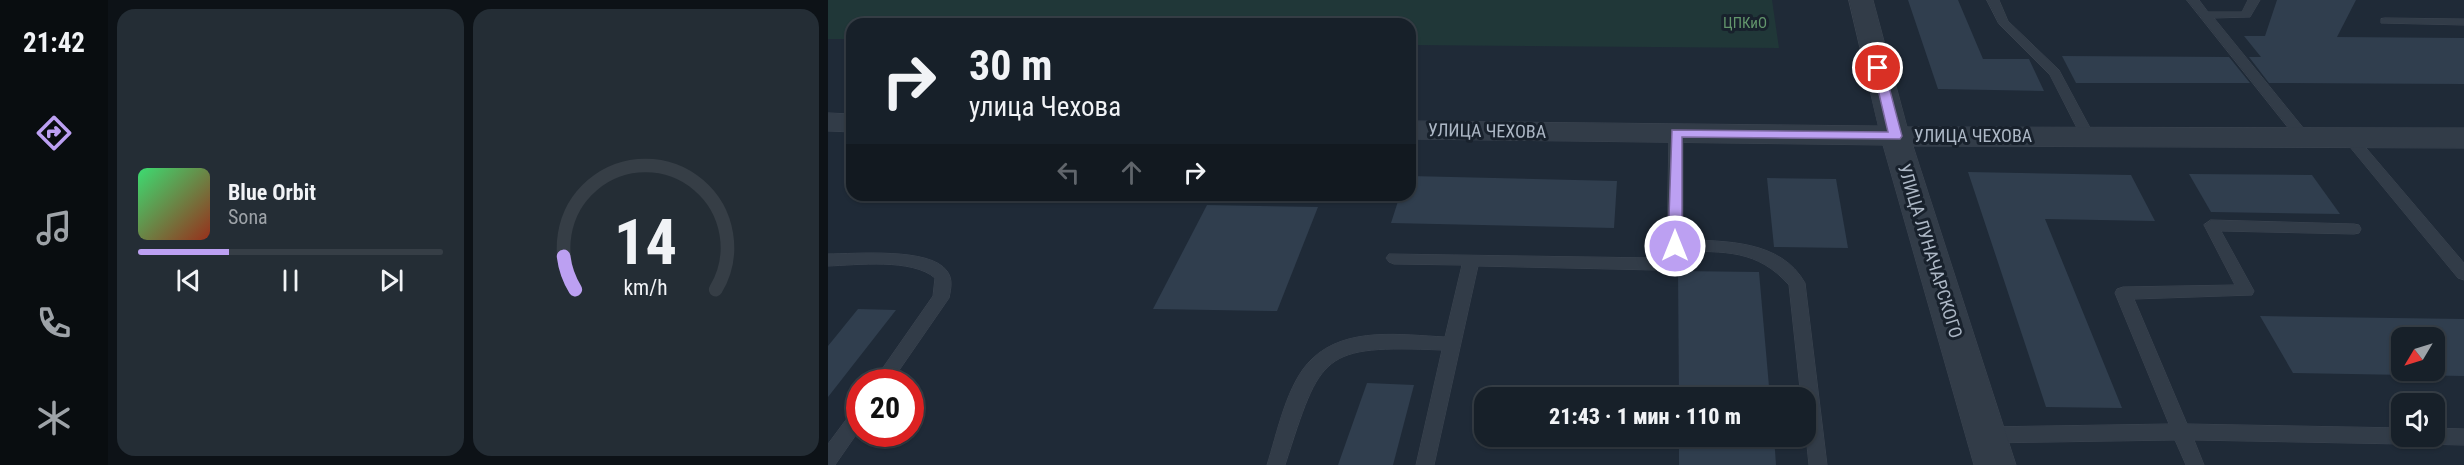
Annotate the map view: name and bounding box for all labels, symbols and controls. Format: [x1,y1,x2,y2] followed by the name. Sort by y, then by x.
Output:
[1723,14,1767,32] park label: ЦПКиО
[23,27,85,59] text: 21:42
[969,41,1052,90] text: 30 m
[870,42,948,120] icon: right
[1852,42,1903,93] pin
[1861,51,1894,84] icon: arrive
[969,91,1121,123] text: улица Чехова
[33,112,75,154] icon: directions
[1428,119,1547,142] street label: УЛИЦА ЧЕХОВА
[1914,125,2033,146] street label: УЛИЦА ЧЕХОВА
[1052,156,1085,189] icon: left
[1115,156,1148,189] icon: ahead
[1178,156,1211,189] icon: right
[1894,161,1967,341] street label: УЛИЦА ЛУНАЧАРСКОГО
[228,180,316,205] text: Blue Orbit
[228,205,268,229] text: Sona
[614,206,677,279] text: 14
[33,207,75,249] icon: music
[1643,214,1707,278] position arrow
[172,264,205,297] icon: previous
[274,264,307,297] icon: pause
[375,264,408,297] icon: next
[624,275,668,300] text: km/h
[33,302,75,344] icon: phone
[2391,327,2445,381] north arrow
[2391,327,2445,447] map controls
[846,369,924,447] speed limit sign: 20
[2391,393,2445,447] button: sound
[33,397,75,439] icon: climate
[1549,404,1741,429] text: 21:43 · 1 мин · 110 m

